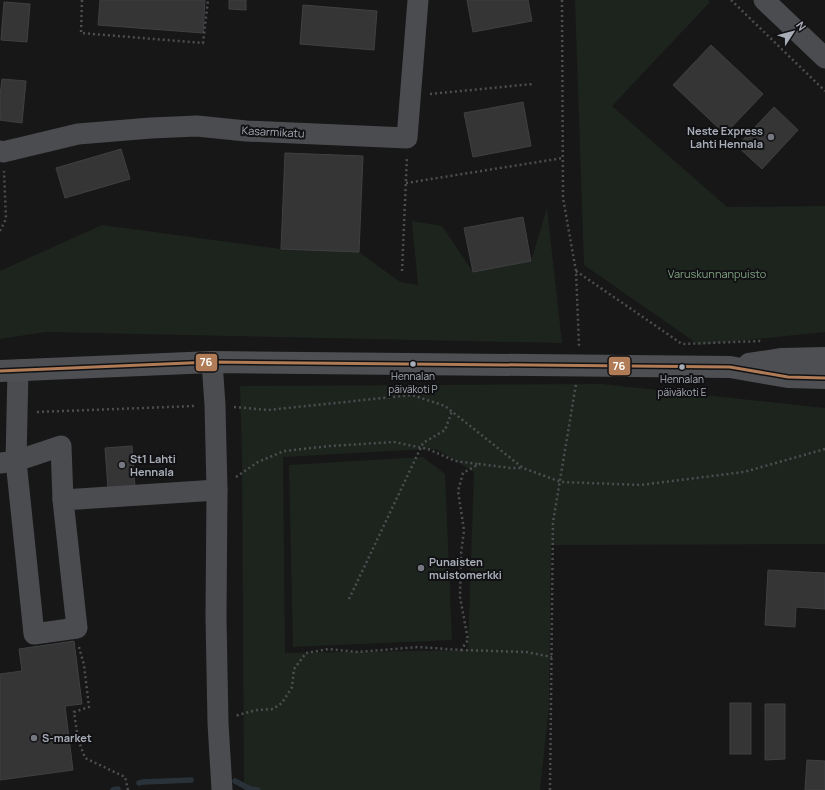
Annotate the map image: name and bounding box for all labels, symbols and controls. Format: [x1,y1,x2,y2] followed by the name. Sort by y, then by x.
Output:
[773,12,813,52] north arrow
[793,18,810,34] text: N
[241,122,305,141] street label: Kasarmikatu
[687,123,763,151] place label: Neste Express Lahti Hennala
[766,132,776,142] marker: Neste Express Lahti Hennala
[668,266,767,281] park label: Varuskunnanpuisto
[195,353,218,372] line badge: 76
[200,354,213,369] text: 76
[608,356,631,376] line badge: 76
[613,358,626,373] text: 76
[408,359,418,369] marker: Hennalan päiväkoti P
[677,362,687,372] marker: Hennalan päiväkoti E
[388,369,438,396] place label: Hennalan päiväkoti P
[658,372,707,399] place label: Hennalan päiväkoti E
[130,451,176,479] place label: St1 Lahti Hennala
[117,460,127,470] marker: St1 Lahti Hennala
[429,554,502,582] place label: Punaisten muistomerkki
[416,563,426,573] marker: Punaisten muistomerkki
[42,730,92,745] place label: S-market
[29,733,39,743] marker: S-market

